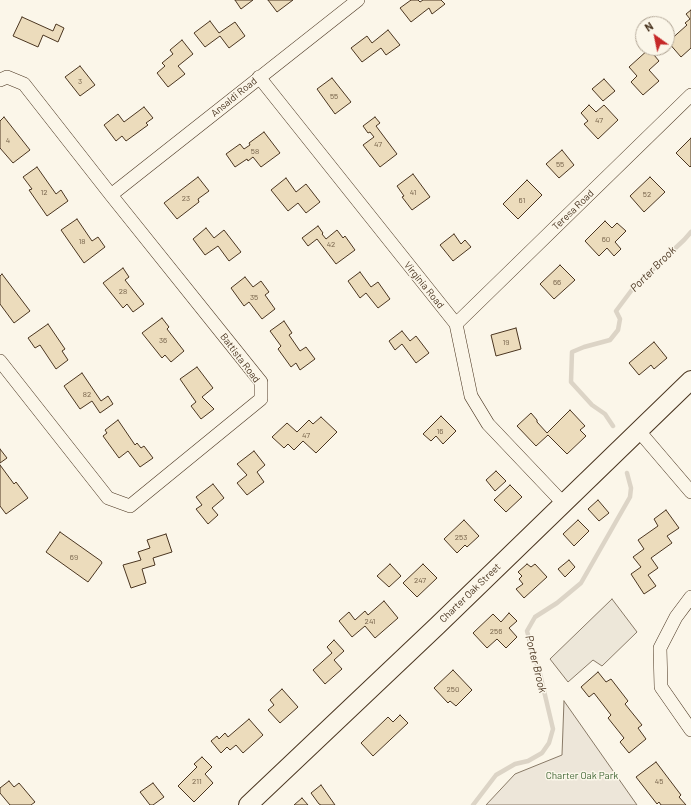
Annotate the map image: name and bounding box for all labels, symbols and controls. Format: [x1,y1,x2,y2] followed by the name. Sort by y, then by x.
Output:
[635,16,675,56] north arrow
[642,19,655,34] text: N
[209,75,259,119] street label: Ansaldi Road
[78,76,82,86] house number: 3
[330,91,338,101] house number: 55
[595,115,603,125] house number: 47
[6,135,10,145] house number: 4
[374,139,382,149] house number: 47
[251,146,259,156] house number: 58
[556,159,564,169] house number: 55
[40,187,48,197] house number: 12
[410,187,416,197] house number: 41
[550,187,596,233] street label: Teresa Road
[643,189,651,199] house number: 52
[182,193,190,203] house number: 23
[519,195,525,205] house number: 61
[602,234,610,244] house number: 60
[79,236,85,246] house number: 18
[327,239,335,249] house number: 42
[628,244,678,294] water label: Porter Brook
[401,259,447,311] street label: Virginia Road
[553,277,561,287] house number: 66
[119,286,127,296] house number: 28
[250,292,258,302] house number: 35
[218,331,262,385] street label: Battista Road
[159,335,167,345] house number: 36
[503,337,509,347] house number: 19
[83,389,91,399] house number: 82
[437,426,443,436] house number: 16
[302,430,310,440] house number: 47
[455,532,467,542] house number: 253
[70,552,78,562] house number: 69
[437,561,503,625] street label: Charter Oak Street
[414,575,426,585] house number: 247
[365,616,375,626] house number: 241
[490,626,502,636] house number: 256
[522,634,550,694] water label: Porter Brook
[447,684,459,694] house number: 250
[546,770,618,782] park label: Charter Oak Park
[192,776,202,786] house number: 211
[655,776,663,786] house number: 45

